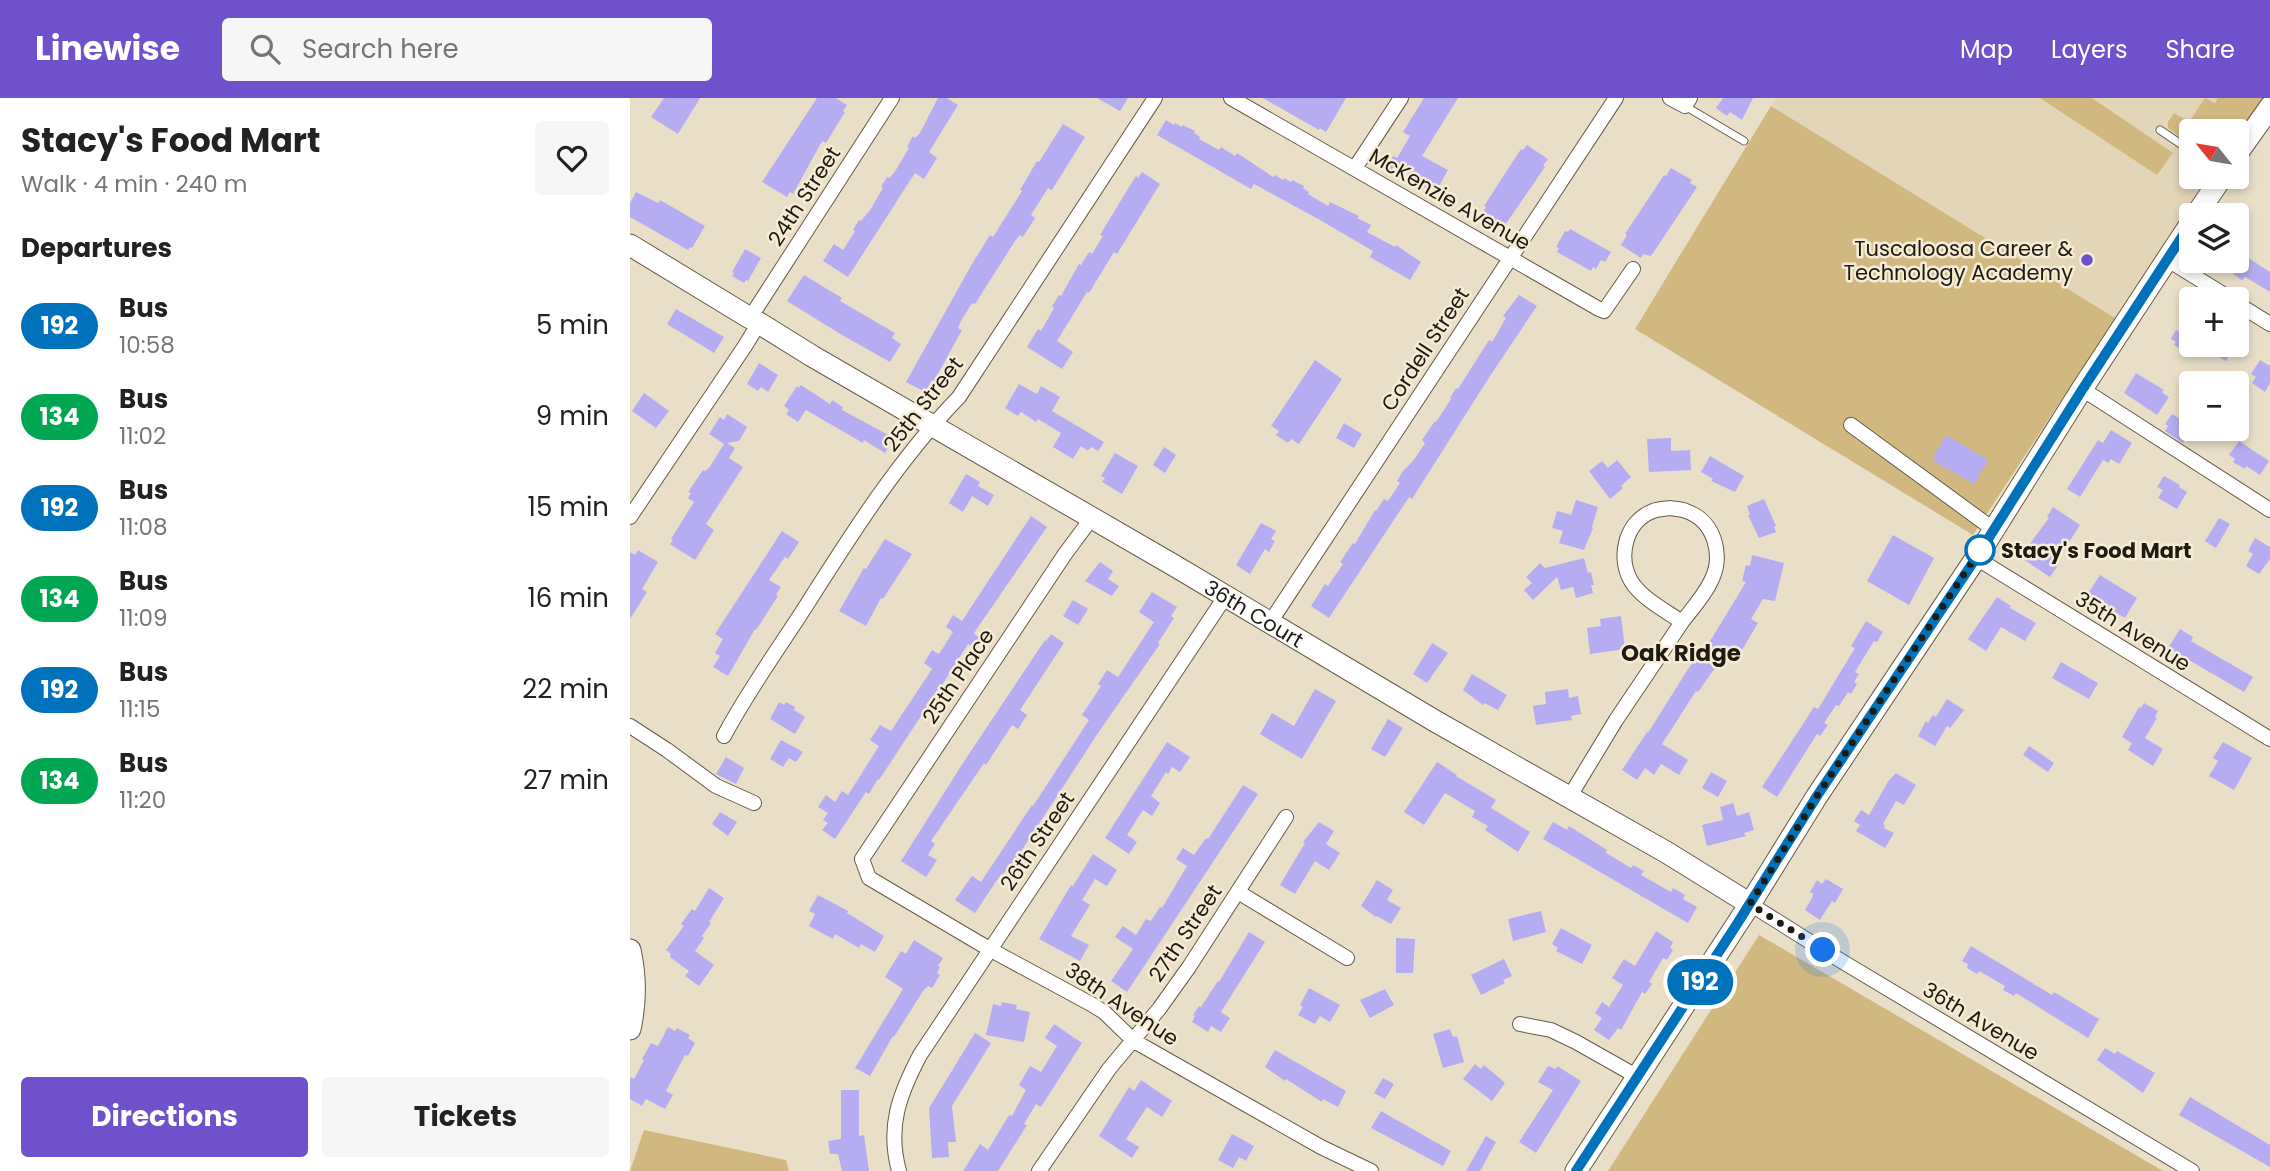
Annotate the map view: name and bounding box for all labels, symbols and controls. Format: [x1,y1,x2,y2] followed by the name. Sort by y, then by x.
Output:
[222,18,712,81] search box
[35,25,180,72] text: Linewise
[246,30,284,68] icon: search
[302,31,459,67] text: Search here
[1960,33,2013,66] text: Map
[2051,33,2127,66] text: Layers
[2165,33,2235,66] text: Share
[21,117,320,164] text: Stacy's Food Mart
[2179,119,2249,189] north arrow
[2179,119,2249,441] map controls
[535,121,609,195] button: heart
[761,141,847,251] street label: 24th Street
[1364,141,1536,257] street label: McKenzie Avenue
[21,168,247,200] text: Walk · 4 min · 240 m
[2179,203,2249,273] button: layers
[21,230,172,266] text: Departures
[1844,234,2073,287] place label: Tuscaloosa Career & Technology Academy
[2079,252,2095,268] marker: Tuscaloosa Career & Technology Academy
[1374,281,1476,417] street label: Cordell Street
[2179,287,2249,357] button: +
[119,290,168,326] text: Bus
[536,307,609,343] text: 5 min
[41,309,78,342] text: 192
[119,329,175,361] text: 10:58
[877,350,969,458] street label: 25th Street
[2179,371,2249,441] button: −
[119,381,168,417] text: Bus
[536,398,609,434] text: 9 min
[40,400,79,433] text: 134
[119,420,166,452] text: 11:02
[119,472,168,508] text: Bus
[528,489,609,525] text: 15 min
[41,491,78,524] text: 192
[119,511,168,543] text: 11:08
[1965,535,1995,565] marker: Stacy's Food Mart
[2001,536,2192,565] place label: Stacy's Food Mart
[119,563,168,599] text: Bus
[1199,572,1309,654] street label: 36th Court
[527,580,609,616] text: 16 min
[40,582,79,615] text: 134
[2070,584,2196,678] street label: 35th Avenue
[119,602,168,634] text: 11:09
[915,623,1001,729] street label: 25th Place
[1621,637,1741,669] district label: Oak Ridge
[119,654,168,690] text: Bus
[522,671,609,707] text: 22 min
[41,673,78,706] text: 192
[119,693,160,725] text: 11:15
[119,745,168,781] text: Bus
[523,762,609,798] text: 27 min
[40,764,79,797] text: 134
[119,784,166,816] text: 11:20
[993,786,1081,896] street label: 26th Street
[1142,879,1228,987] street label: 27th Street
[1805,932,1840,967] your location
[1060,955,1184,1053] street label: 38th Avenue
[1660,959,1740,1005] line badge: 192
[1681,965,1719,998] text: 192
[1917,975,2045,1067] street label: 36th Avenue
[21,1077,308,1157] button: Directions
[322,1077,609,1157] button: Tickets

